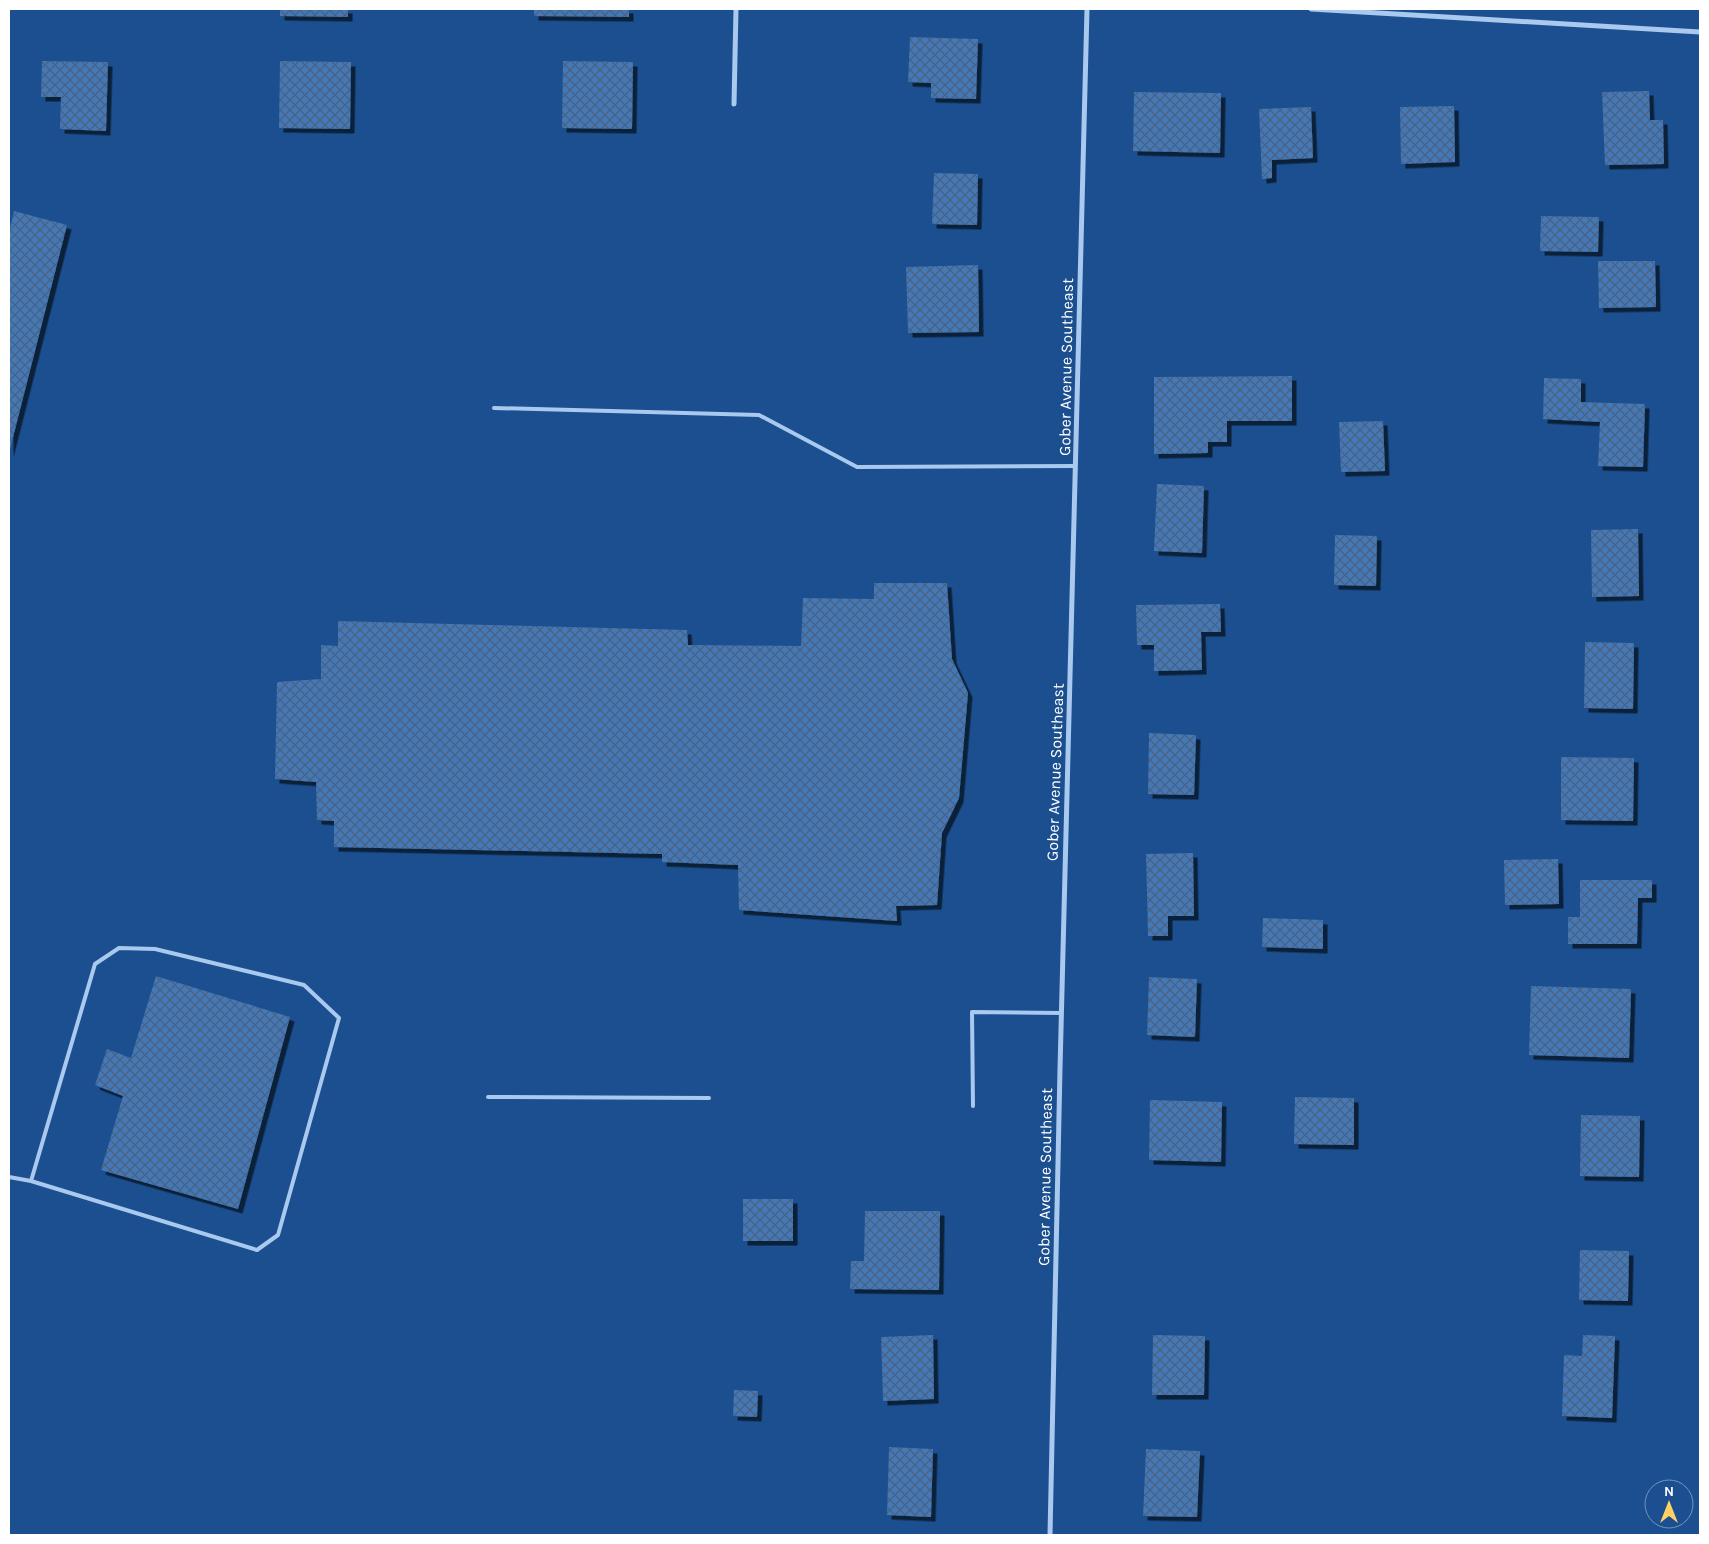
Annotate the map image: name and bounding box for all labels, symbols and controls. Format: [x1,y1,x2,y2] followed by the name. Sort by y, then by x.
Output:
[1055,278,1077,456] street label: Gober Avenue Southeast
[1042,683,1068,861] street label: Gober Avenue Southeast
[1034,1088,1056,1266] street label: Gober Avenue Southeast
[1644,1479,1694,1529] north arrow
[1664,1483,1674,1500] text: N

